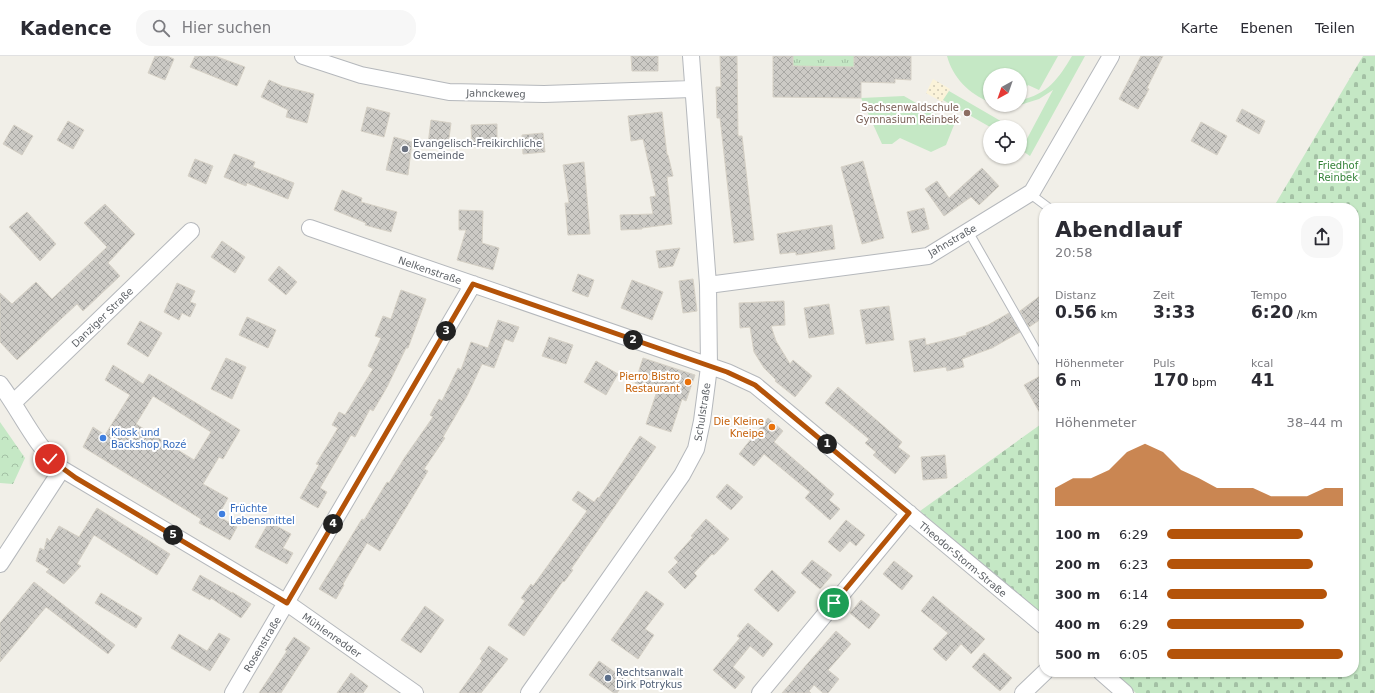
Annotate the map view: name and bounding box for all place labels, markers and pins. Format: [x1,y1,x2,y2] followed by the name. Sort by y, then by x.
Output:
[856,102,959,125] place label: Sachsenwaldschule Gymnasium Reinbek
[962,108,972,118] marker: Sachsenwaldschule Gymnasium Reinbek
[413,138,542,161] place label: Evangelisch-Freikirchliche Gemeinde
[400,144,410,154] marker: Evangelisch-Freikirchliche Gemeinde
[436,321,456,341] pin: 3
[623,330,643,350] pin: 2
[619,371,680,394] place label: Pierro Bistro Restaurant
[683,377,693,387] marker: Pierro Bistro Restaurant
[713,416,764,439] place label: Die Kleine Kneipe
[767,422,777,432] marker: Die Kleine Kneipe
[111,427,187,450] place label: Kiosk und Backshop Rozé
[98,433,108,443] marker: Kiosk und Backshop Rozé
[817,434,837,454] pin: 1
[33,442,67,476] pin
[230,503,295,526] place label: Früchte Lebensmittel
[217,509,227,519] marker: Früchte Lebensmittel
[323,514,343,534] pin: 4
[163,525,183,545] pin: 5
[817,586,851,620] pin
[616,667,683,690] place label: Rechtsanwalt Dirk Potrykus
[603,673,613,683] marker: Rechtsanwalt Dirk Potrykus

